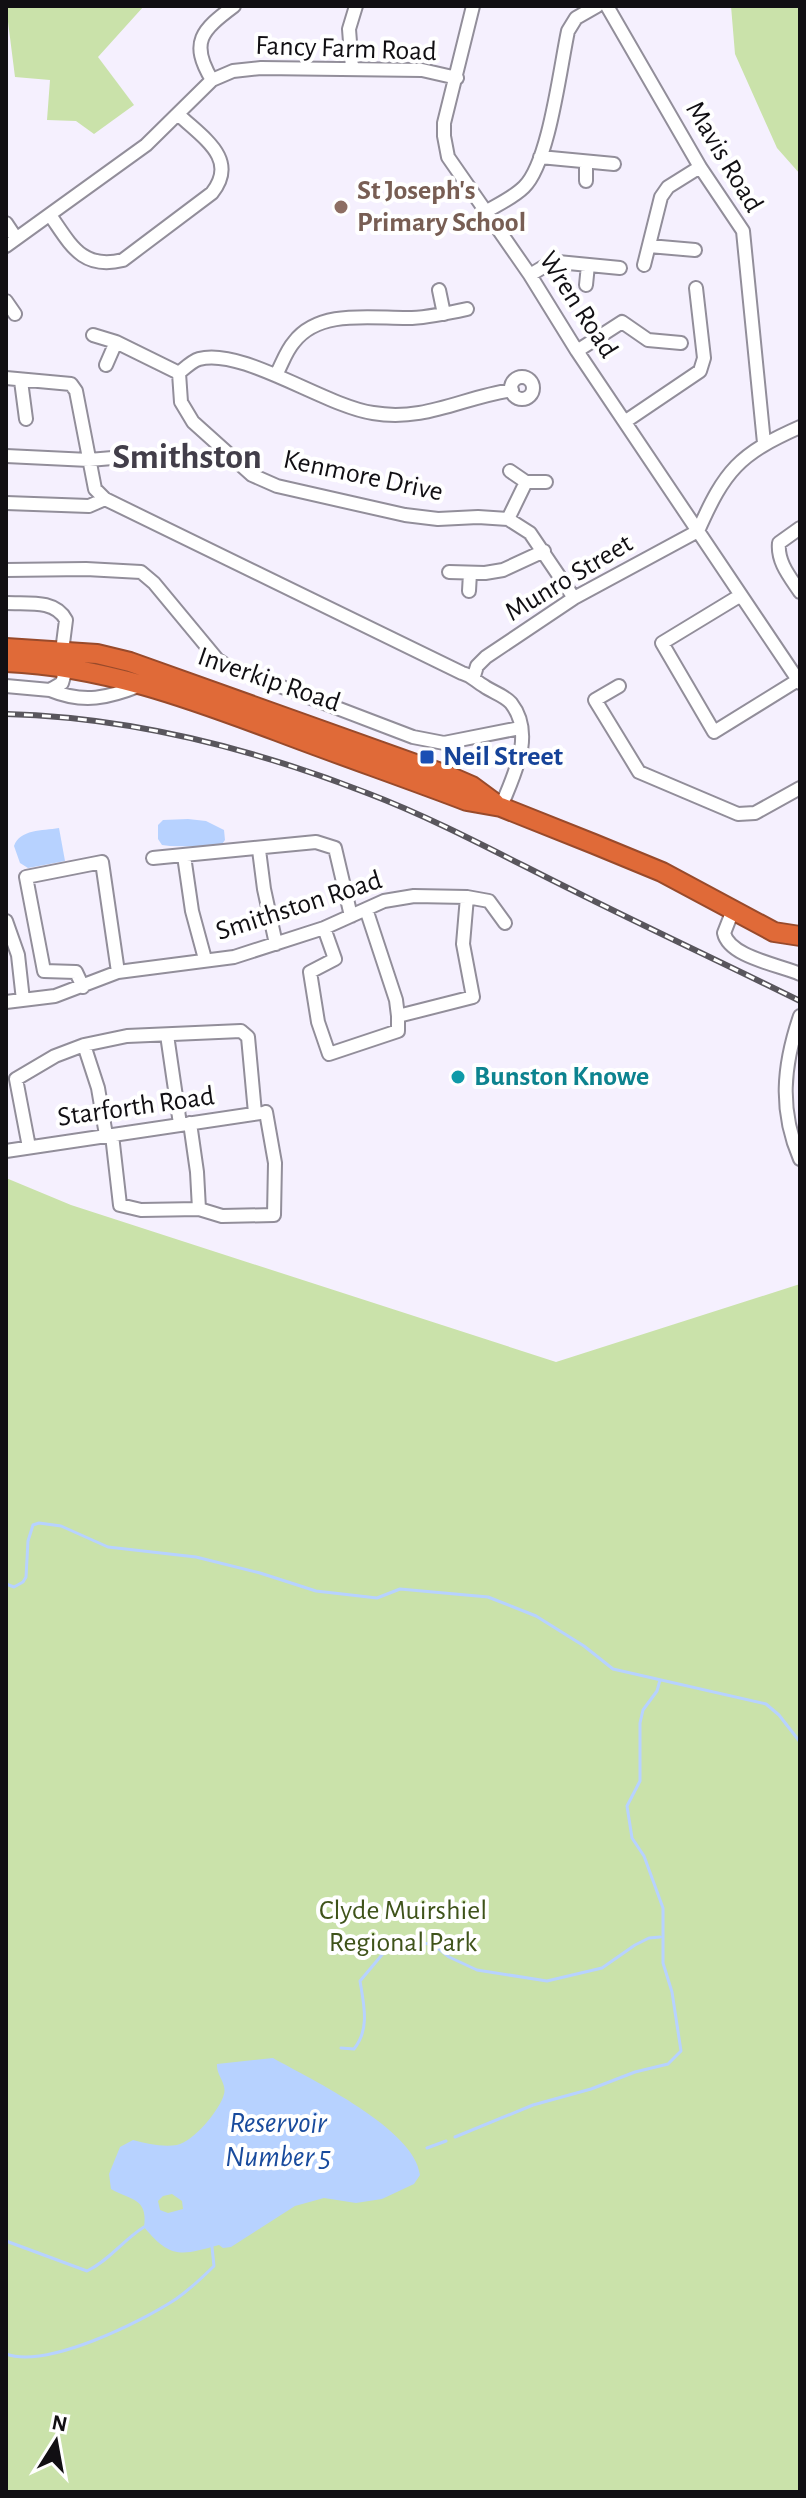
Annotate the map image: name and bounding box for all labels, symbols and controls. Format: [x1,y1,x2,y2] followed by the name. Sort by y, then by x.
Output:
[255,32,437,66] street label: Fancy Farm Road
[680,97,768,217] street label: Mavis Road
[357,177,526,237] place label: St Joseph's Primary School
[332,198,350,216] marker: St Joseph's Primary School
[533,247,623,363] street label: Wren Road
[112,439,262,475] district label: Smithston
[281,445,445,507] street label: Kenmore Drive
[501,529,638,627] street label: Munro Street
[194,643,344,717] street label: Inverkip Road
[443,743,564,771] place label: Neil Street
[418,748,436,766] marker: Neil Street
[213,866,385,946] street label: Smithston Road
[474,1063,649,1091] place label: Bunston Knowe
[449,1068,467,1086] marker: Bunston Knowe
[56,1082,216,1132] street label: Starforth Road
[319,1897,487,1957] park label: Clyde Muirshiel Regional Park
[225,2108,332,2172] water label: Reservoir Number 5
[16,2402,96,2482] north arrow
[50,2411,69,2436] text: N

